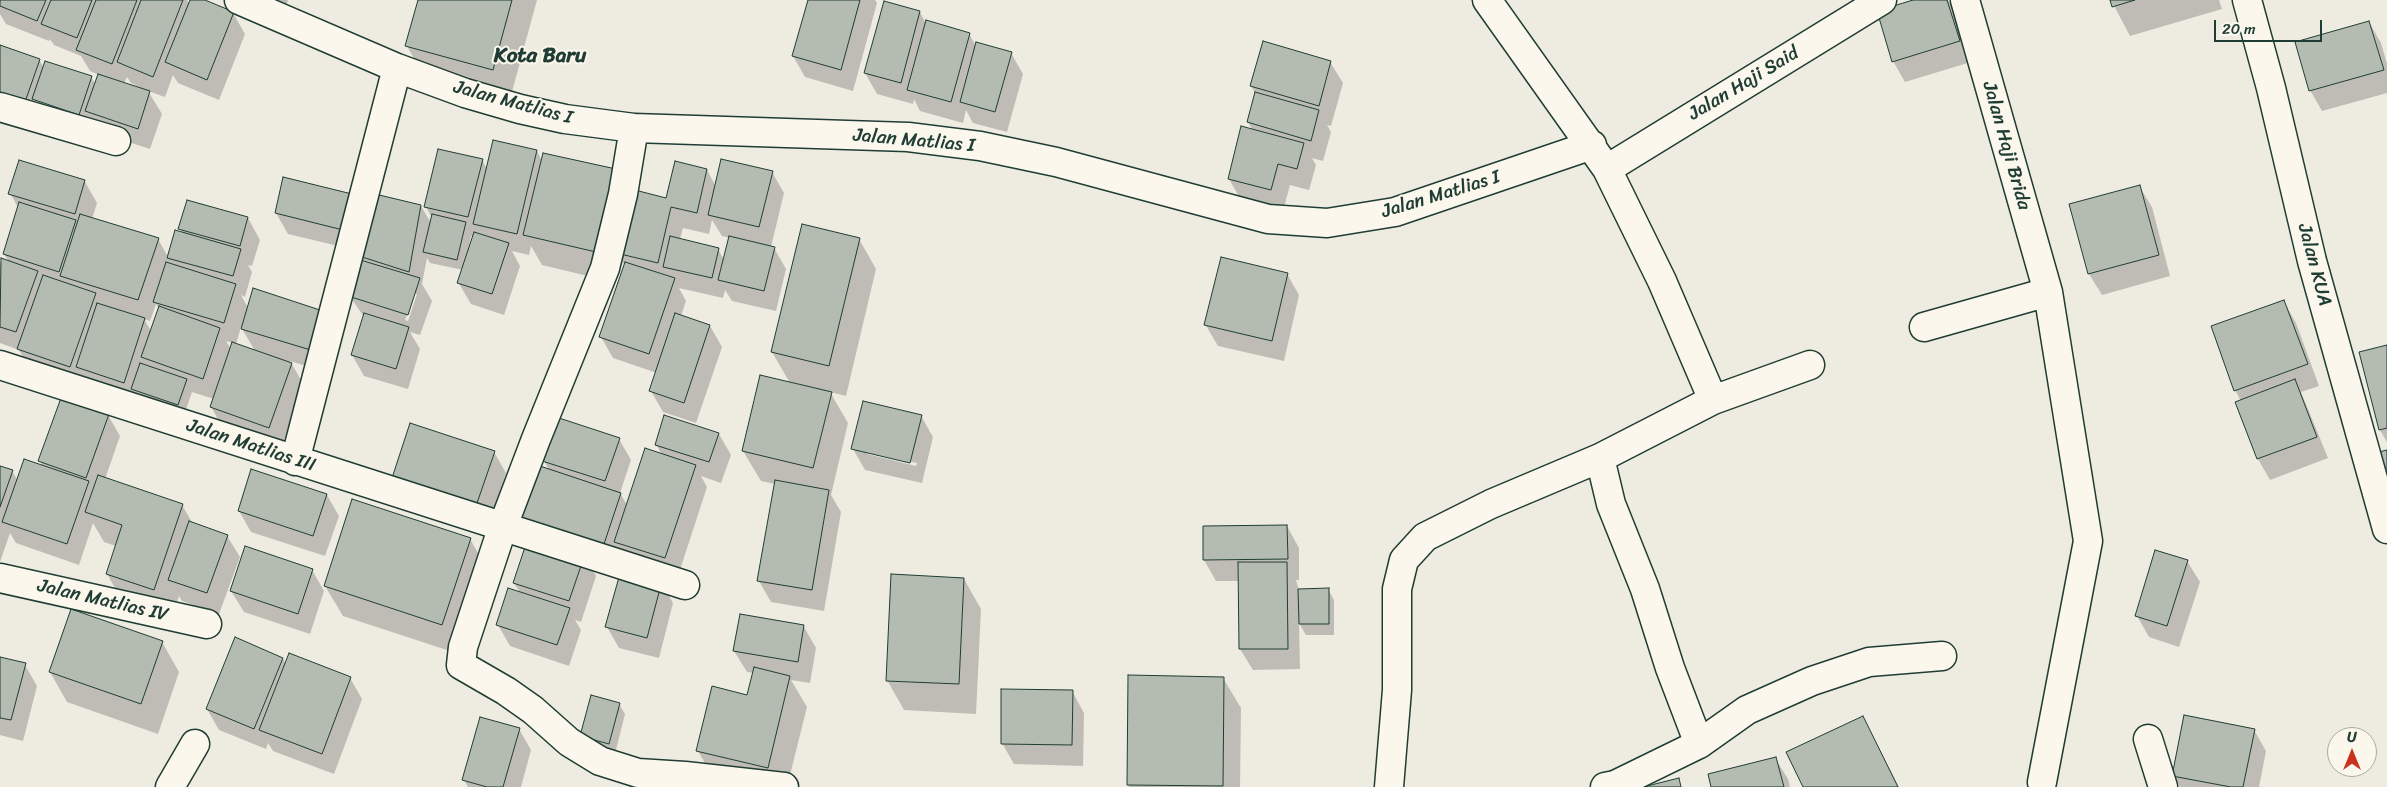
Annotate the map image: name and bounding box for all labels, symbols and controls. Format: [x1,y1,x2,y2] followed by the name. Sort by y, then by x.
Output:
[2217,10,2324,42] scale bar
[2222,16,2256,42] text: 20 m
[1685,42,1803,126] street label: Jalan Haji Said
[494,44,586,70] district label: Kota Baru
[451,76,575,130] street label: Jalan Matlias I
[1977,79,2035,213] street label: Jalan Haji Brida
[852,124,976,158] street label: Jalan Matlias I
[1379,166,1503,224] street label: Jalan Matlias I
[2292,221,2336,309] street label: Jalan KUA
[184,414,318,478] street label: Jalan Matlias III
[35,575,171,627] street label: Jalan Matlias IV
[2347,725,2357,750] text: U
[2327,727,2377,777] north arrow

